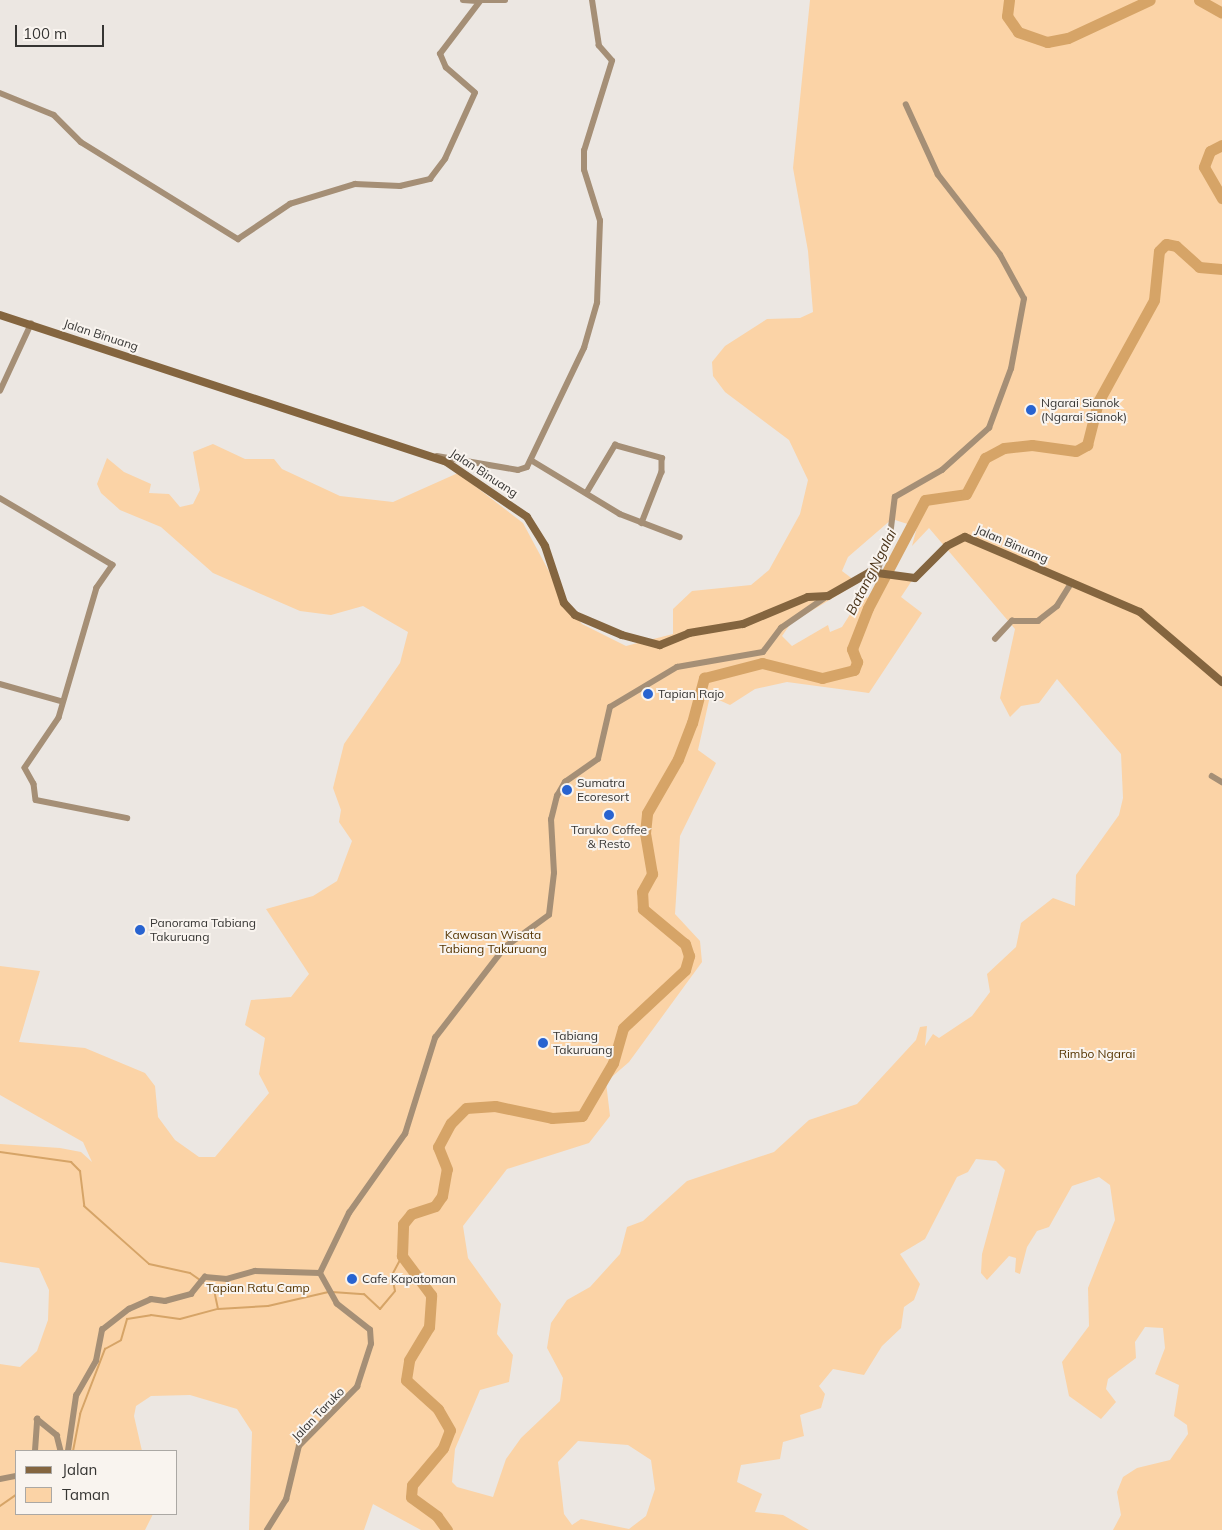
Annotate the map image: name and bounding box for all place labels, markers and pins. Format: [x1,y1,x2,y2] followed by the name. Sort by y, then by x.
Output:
[1041,396,1127,424] place label: Ngarai Sianok (Ngarai Sianok)
[1025,404,1037,416] marker: Ngarai Sianok (Ngarai Sianok)
[658,687,724,701] place label: Tapian Rajo
[642,688,654,700] marker: Tapian Rajo
[577,776,629,804] place label: Sumatra Ecoresort
[561,784,573,796] marker: Sumatra Ecoresort
[603,809,615,821] marker: Taruko Coffee & Resto
[571,823,647,851] place label: Taruko Coffee & Resto
[150,916,256,944] place label: Panorama Tabiang Takuruang
[134,924,146,936] marker: Panorama Tabiang Takuruang
[553,1029,612,1057] place label: Tabiang Takuruang
[537,1037,549,1049] marker: Tabiang Takuruang
[362,1272,456,1286] place label: Cafe Kapatoman
[346,1273,358,1285] marker: Cafe Kapatoman

